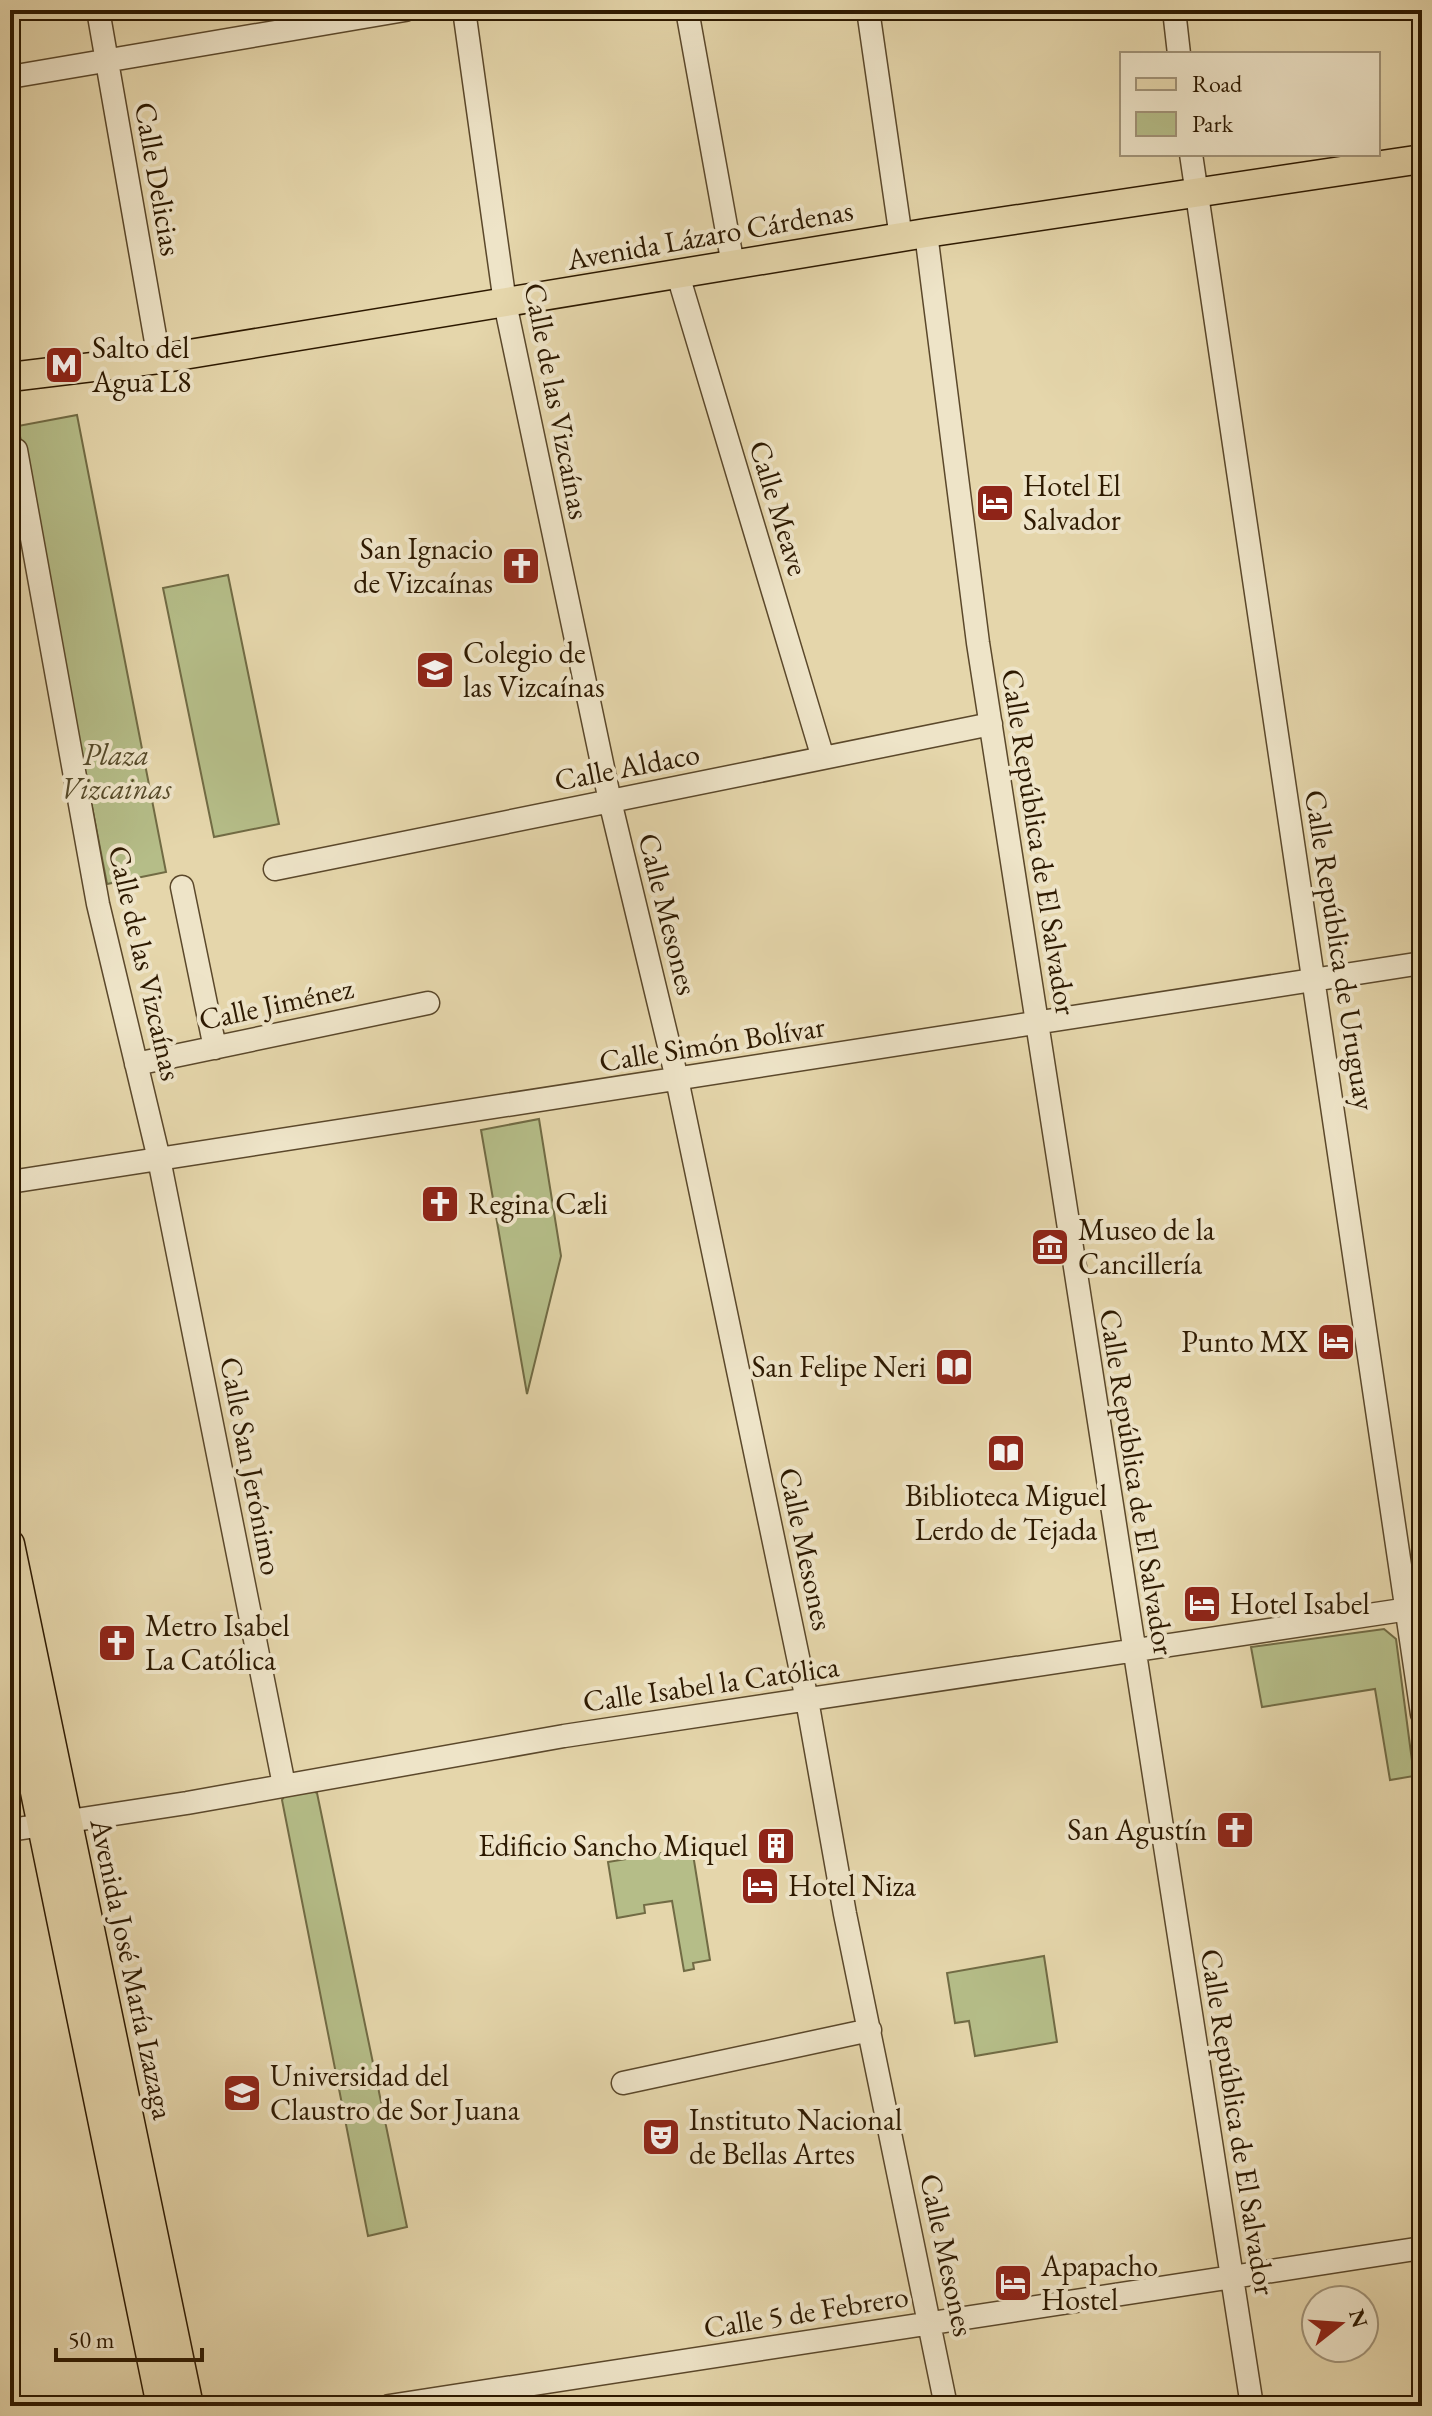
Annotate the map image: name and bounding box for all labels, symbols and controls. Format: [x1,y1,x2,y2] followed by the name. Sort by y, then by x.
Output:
[1120,52,1380,156] legend
[1192,68,1243,99] text: Road
[126,99,191,259] street label: Calle Delicias
[1192,108,1234,139] text: Park
[563,190,856,279] street label: Avenida Lázaro Cárdenas
[515,279,600,522] street label: Calle de las Vizcaínas
[91,328,192,401] place label: Salto del Agua L8
[43,344,85,386] metro station icon: Salto del Agua L8
[741,436,818,580] street label: Calle Meave
[1023,466,1121,539] place label: Hotel El Salvador
[974,482,1016,524] hotel icon: Hotel El Salvador
[353,529,493,602] place label: San Ignacio de Vizcaínas
[500,545,542,587] church icon: San Ignacio de Vizcaínas
[463,633,605,706] place label: Colegio de las Vizcaínas
[414,649,456,691] school or university icon: Colegio de las Vizcaínas
[993,666,1086,1018] street label: Calle República de El Salvador
[551,733,703,800] street label: Calle Aldaco
[60,735,172,808] park label: Plaza Vizcainas
[1296,787,1385,1114] street label: Calle República de Uruguay
[630,829,707,999] street label: Calle Mesones
[100,842,191,1084] street label: Calle de las Vizcaínas
[195,968,357,1039] street label: Calle Jiménez
[596,1006,828,1081] street label: Calle Simón Bolívar
[419,1183,461,1225] church icon: Regina Cæli
[468,1184,608,1223] place label: Regina Cæli
[1078,1210,1215,1283] place label: Museo de la Cancillería
[1029,1226,1071,1268] museum icon: Museo de la Cancillería
[1091,1306,1184,1658] street label: Calle República de El Salvador
[1315,1321,1357,1363] hotel icon: Punto MX
[1181,1322,1308,1361] place label: Punto MX
[933,1346,975,1388] library icon: San Felipe Neri
[751,1347,926,1386] place label: San Felipe Neri
[211,1354,292,1578] street label: Calle San Jerónimo
[985,1432,1027,1474] library icon: Biblioteca Miguel Lerdo de Tejada
[770,1464,843,1634] street label: Calle Mesones
[905,1476,1107,1549] place label: Biblioteca Miguel Lerdo de Tejada
[1181,1583,1223,1625] hotel icon: Hotel Isabel
[1230,1584,1370,1623] place label: Hotel Isabel
[145,1606,290,1679] place label: Metro Isabel La Católica
[96,1622,138,1664] church icon: Metro Isabel La Católica
[580,1646,841,1721] street label: Calle Isabel la Católica
[1214,1809,1256,1851] church icon: San Agustín
[1067,1810,1207,1849] place label: San Agustín
[81,1814,183,2123] street label: Avenida José María Izazaga
[755,1825,797,1867] building icon: Edificio Sancho Miquel
[478,1826,748,1865] place label: Edificio Sancho Miquel
[739,1865,781,1907] hotel icon: Hotel Niza
[788,1866,916,1905] place label: Hotel Niza
[1192,1946,1285,2298] street label: Calle República de El Salvador
[270,2056,520,2129] place label: Universidad del Claustro de Sor Juana
[221,2072,263,2114] school or university icon: Universidad del Claustro de Sor Juana
[689,2100,902,2173] place label: Instituto Nacional de Bellas Artes
[640,2116,682,2158] theatre icon: Instituto Nacional de Bellas Artes
[911,2170,984,2340] street label: Calle Mesones
[1040,2246,1158,2319] place label: Apapacho Hostel
[992,2262,1034,2304] hotel icon: Apapacho Hostel
[701,2276,911,2347] street label: Calle 5 de Febrero
[1300,2284,1380,2364] north arrow
[1342,2306,1375,2331] text: N
[56,2312,202,2362] scale bar
[68,2324,115,2355] text: 50 m

